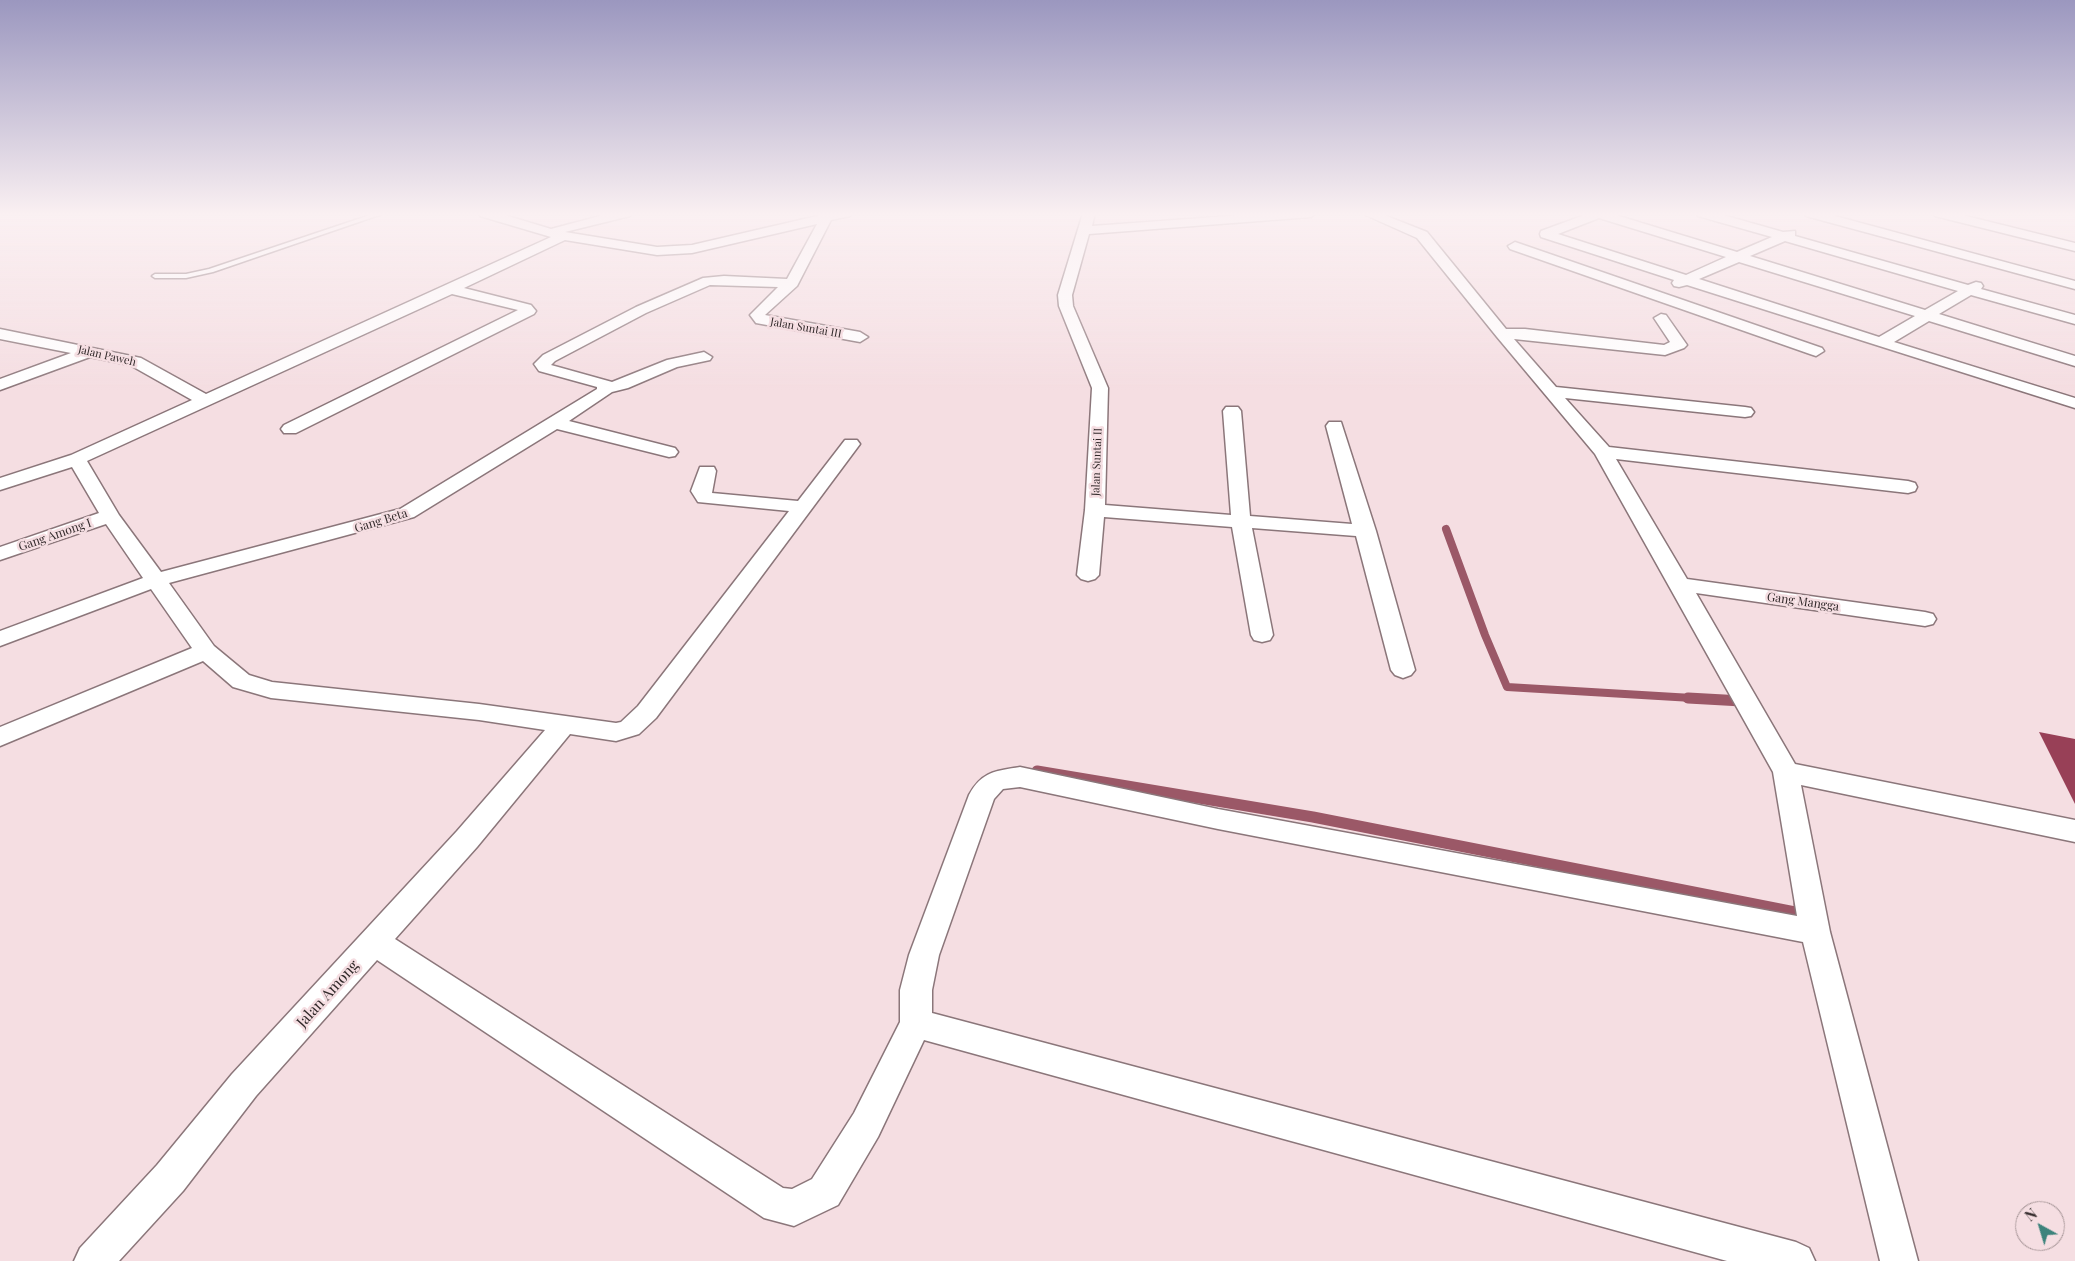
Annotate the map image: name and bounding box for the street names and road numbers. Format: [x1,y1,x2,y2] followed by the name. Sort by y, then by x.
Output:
[769,315,843,341] street label: Jalan Suntai III
[77,343,137,369] street label: Jalan Paweh
[1089,428,1105,496] street label: Jalan Suntai II
[353,506,409,536] street label: Gang Beta
[17,516,93,554] street label: Gang Among I
[1766,590,1840,614] street label: Gang Mangga
[293,957,363,1031] street label: Jalan Among

